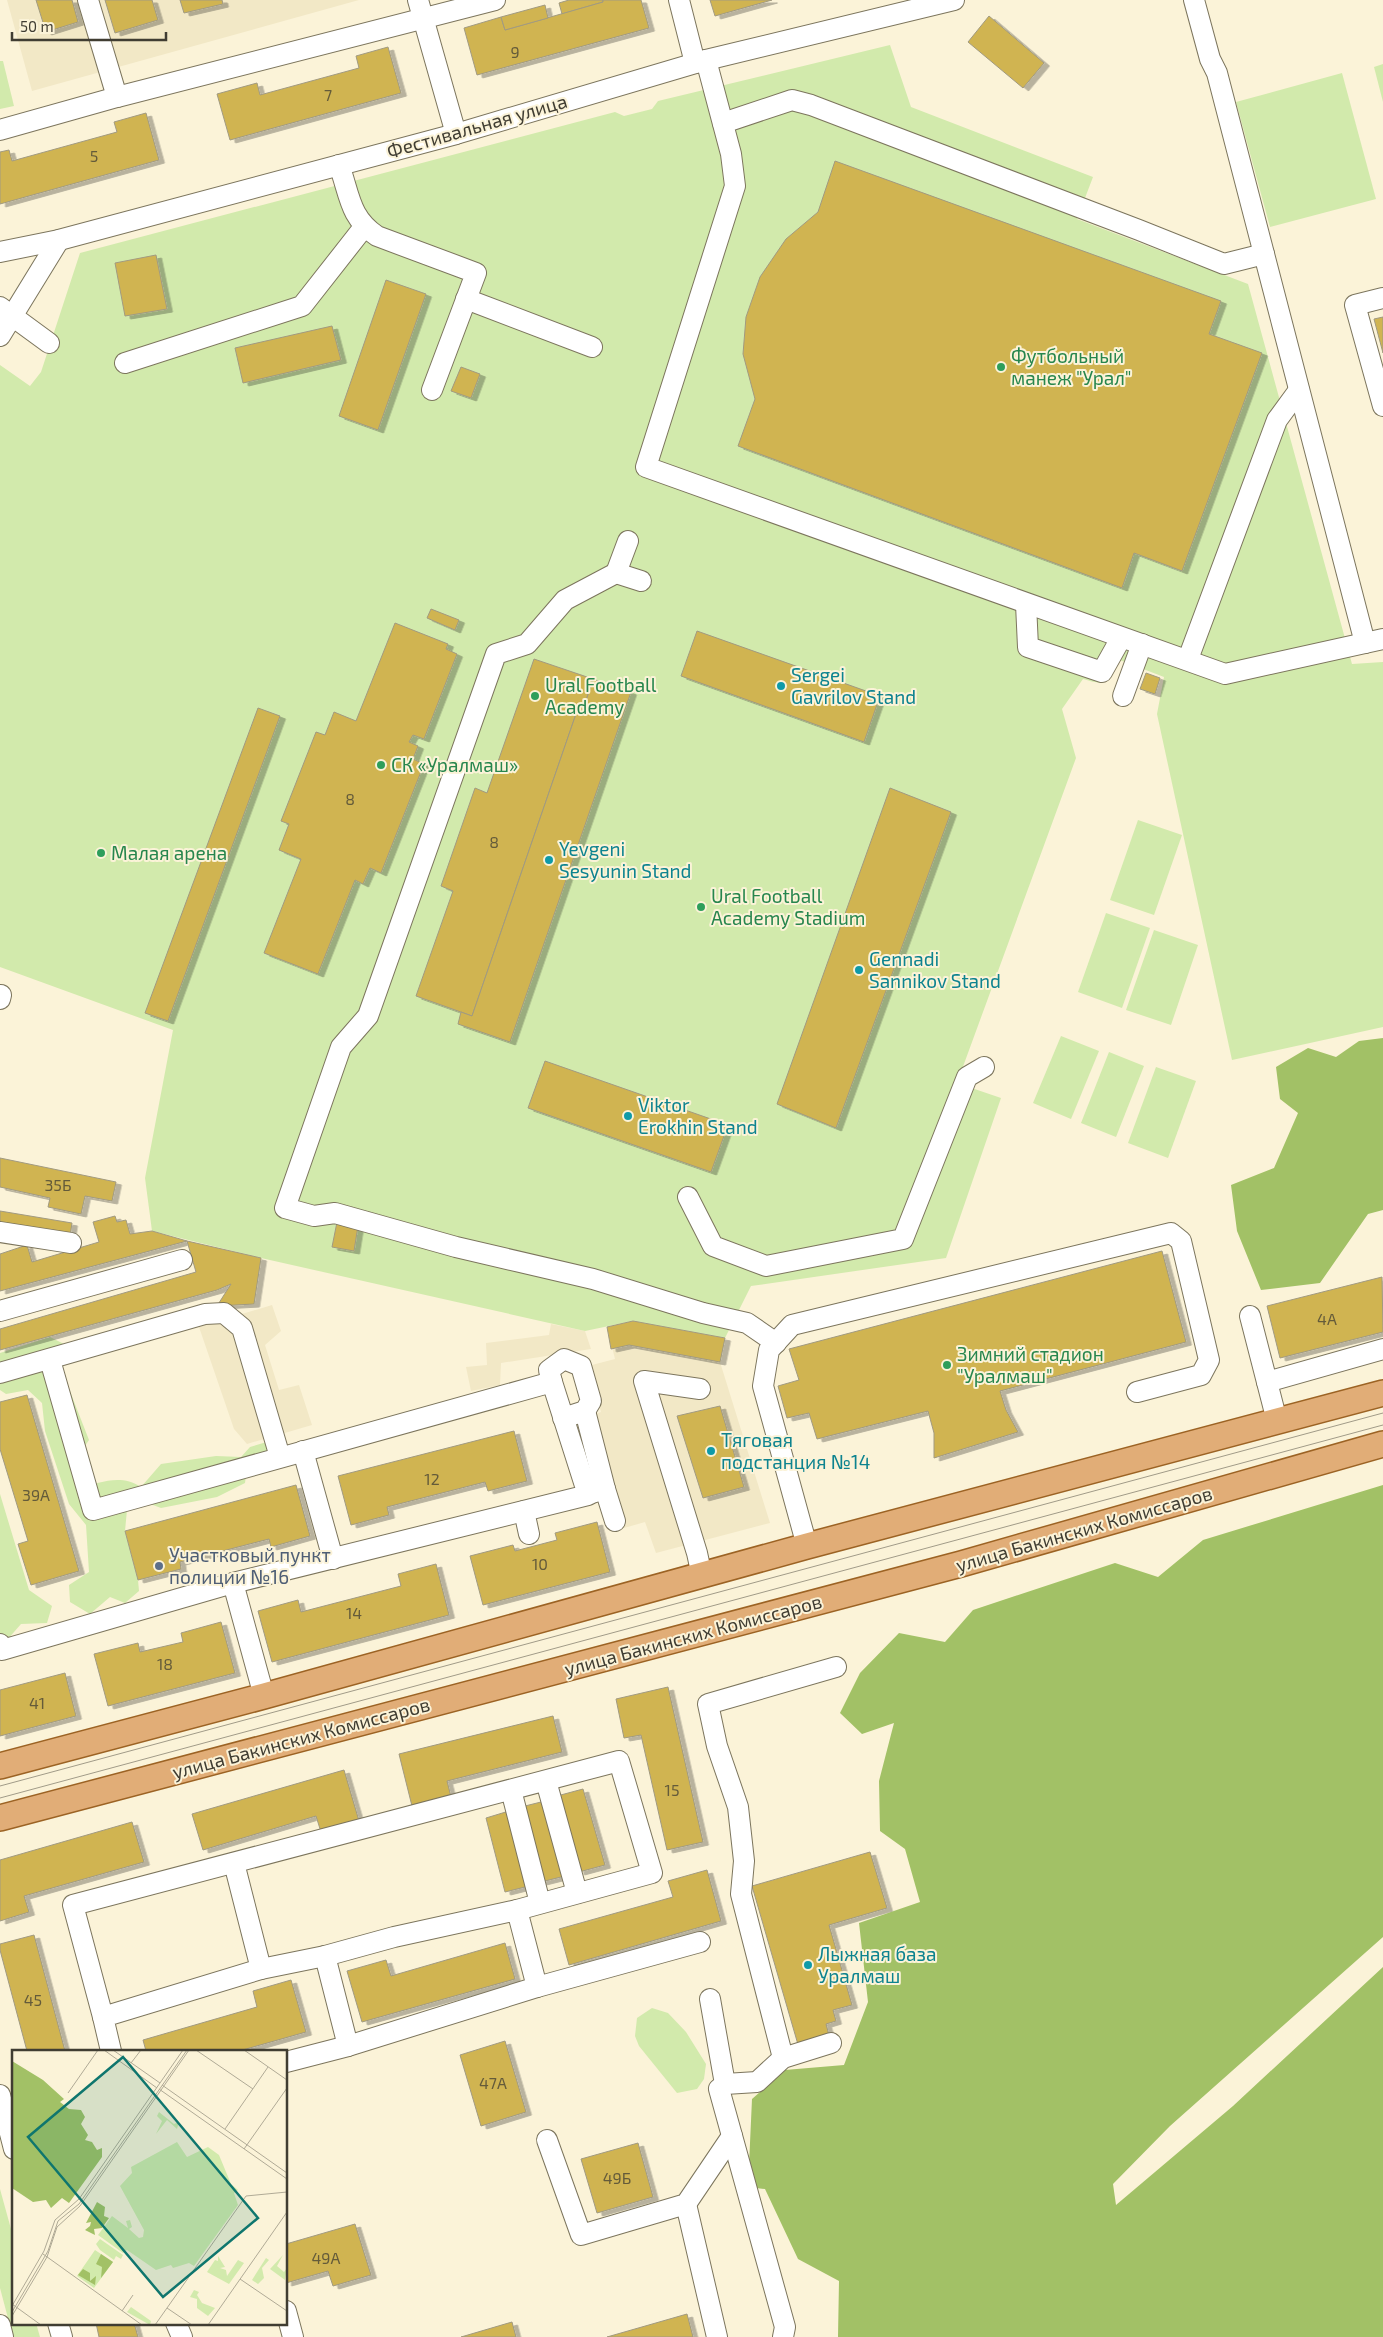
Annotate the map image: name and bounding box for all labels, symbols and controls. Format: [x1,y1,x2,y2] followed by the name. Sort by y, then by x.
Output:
[12,10,166,42] scale bar
[20,17,54,35] text: 50 m
[510,42,520,61] house number: 9
[324,85,332,104] house number: 7
[384,89,570,163] street label: Фестивальная улица
[90,146,98,165] house number: 5
[1011,344,1131,389] place label: Футбольный манеж "Урал"
[995,361,1007,373] marker: Футбольный манеж "Урал"
[791,663,916,708] place label: Sergei Gavrilov Stand
[545,673,657,718] place label: Ural Football Academy
[775,680,787,692] marker: Sergei Gavrilov Stand
[529,690,541,702] marker: Ural Football Academy
[391,753,518,776] place label: СК «Уралмаш»
[375,759,387,771] marker: СК «Уралмаш»
[345,789,355,808] house number: 8
[489,832,499,851] house number: 8
[559,837,692,882] place label: Yevgeni Sesyunin Stand
[111,841,227,864] place label: Малая арена
[95,847,107,859] marker: Малая арена
[543,854,555,866] marker: Yevgeni Sesyunin Stand
[711,884,865,929] place label: Ural Football Academy Stadium
[695,901,707,913] marker: Ural Football Academy Stadium
[869,947,1001,992] place label: Gennadi Sannikov Stand
[853,964,865,976] marker: Gennadi Sannikov Stand
[638,1093,758,1138] place label: Viktor Erokhin Stand
[622,1110,634,1122] marker: Viktor Erokhin Stand
[44,1175,72,1194] house number: 35Б
[1317,1309,1337,1328] house number: 4А
[957,1342,1104,1387] place label: Зимний стадион "Уралмаш"
[941,1359,953,1371] marker: Зимний стадион "Уралмаш"
[721,1428,870,1473] place label: Тяговая подстанция №14
[705,1445,717,1457] marker: Тяговая подстанция №14
[424,1469,440,1488] house number: 12
[953,1481,1215,1577] street label: улица Бакинских Комиссаров
[22,1485,50,1504] house number: 39А
[169,1543,331,1588] place label: Участковый пункт полиции №16
[532,1554,548,1573] house number: 10
[153,1560,165,1572] marker: Участковый пункт полиции №16
[562,1589,824,1681] street label: улица Бакинских Комиссаров
[346,1603,362,1622] house number: 14
[157,1654,173,1673] house number: 18
[170,1692,432,1784] street label: улица Бакинских Комиссаров
[29,1693,45,1712] house number: 41
[665,1780,679,1799] house number: 15
[818,1942,936,1987] place label: Лыжная база Уралмаш
[802,1959,814,1971] marker: Лыжная база Уралмаш
[24,1990,42,2009] house number: 45
[12,2050,288,2324] inset map
[479,2073,507,2092] house number: 47А
[603,2168,631,2187] house number: 49Б
[312,2248,341,2267] house number: 49А

